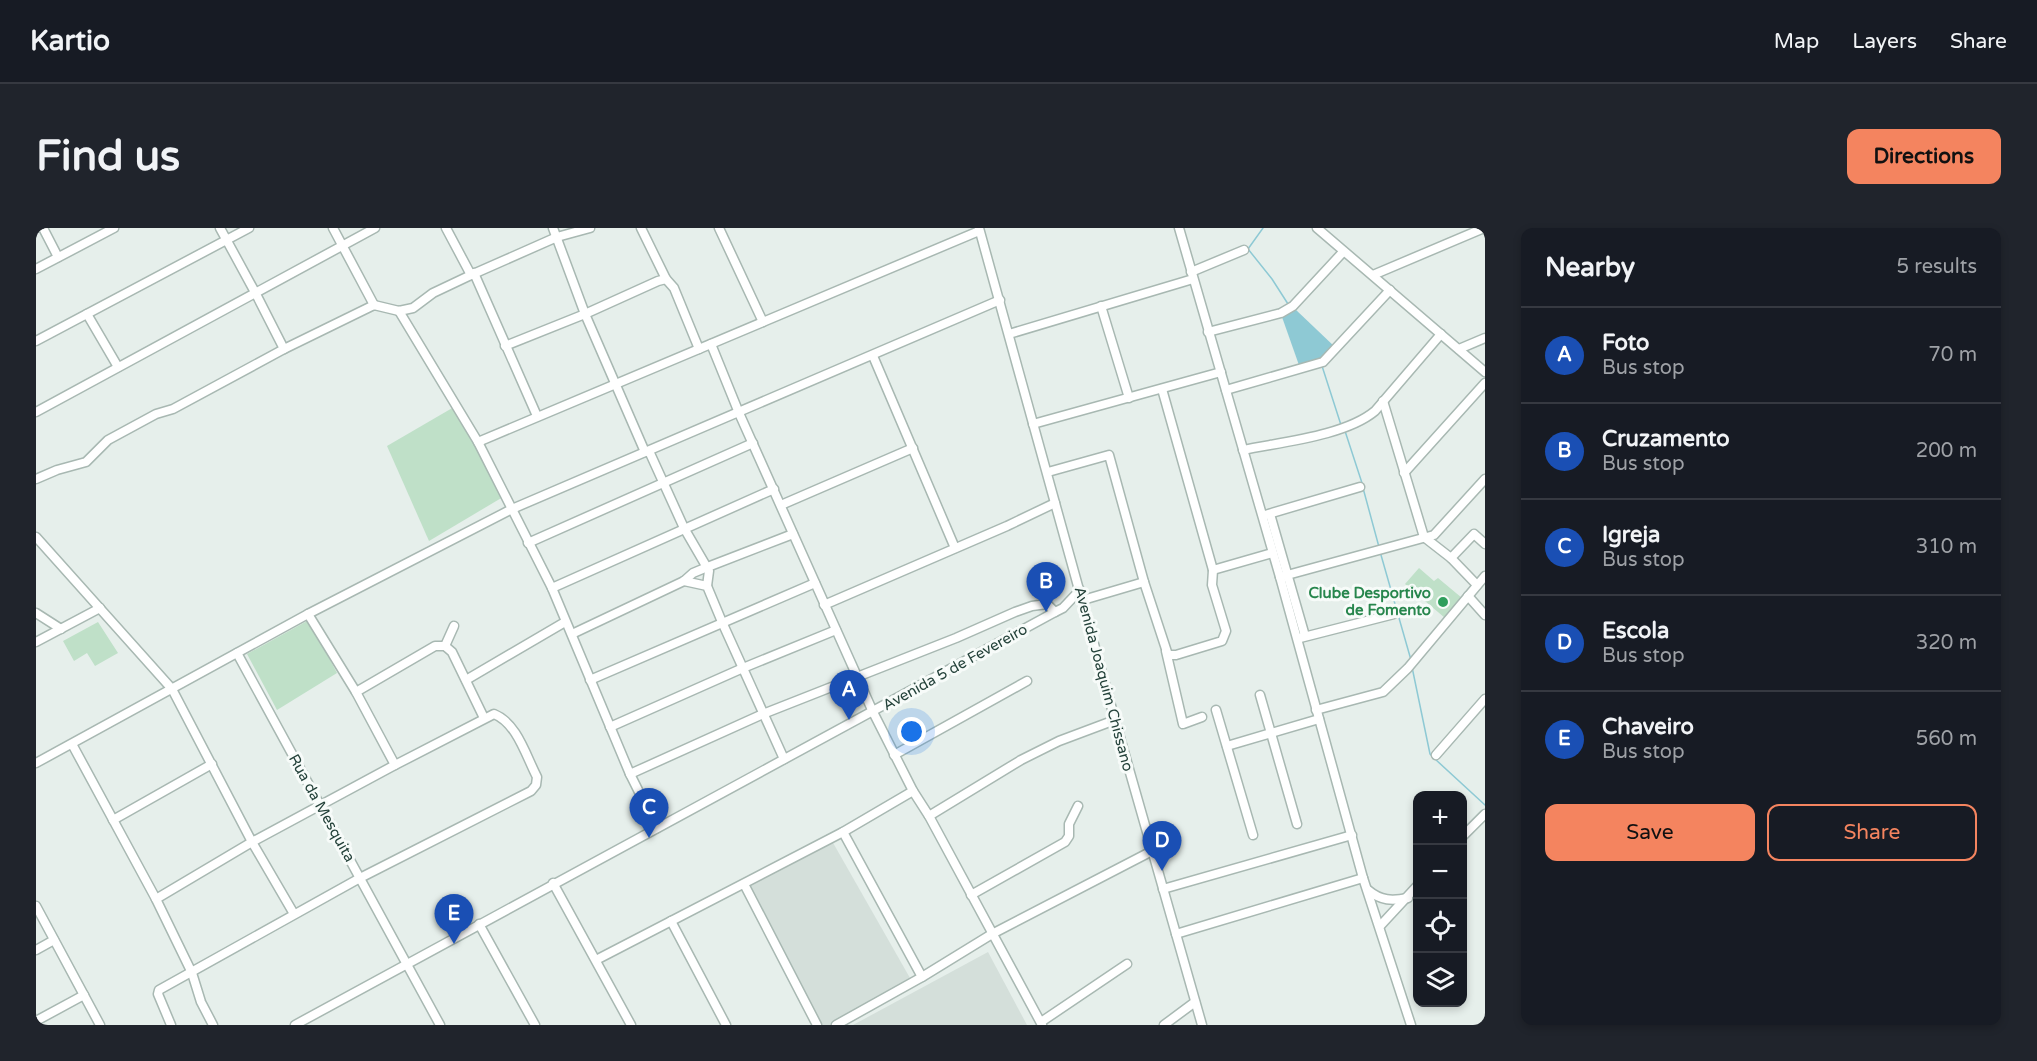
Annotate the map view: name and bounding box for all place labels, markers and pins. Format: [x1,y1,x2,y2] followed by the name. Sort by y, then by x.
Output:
[1026,562,1066,612] pin: B
[1308,584,1431,619] place label: Clube Desportivo de Fomento
[1436,595,1450,609] marker: Clube Desportivo de Fomento
[830,670,868,720] pin: A
[630,788,668,838] pin: C
[1142,822,1182,871] pin: D
[434,894,474,944] pin: E

